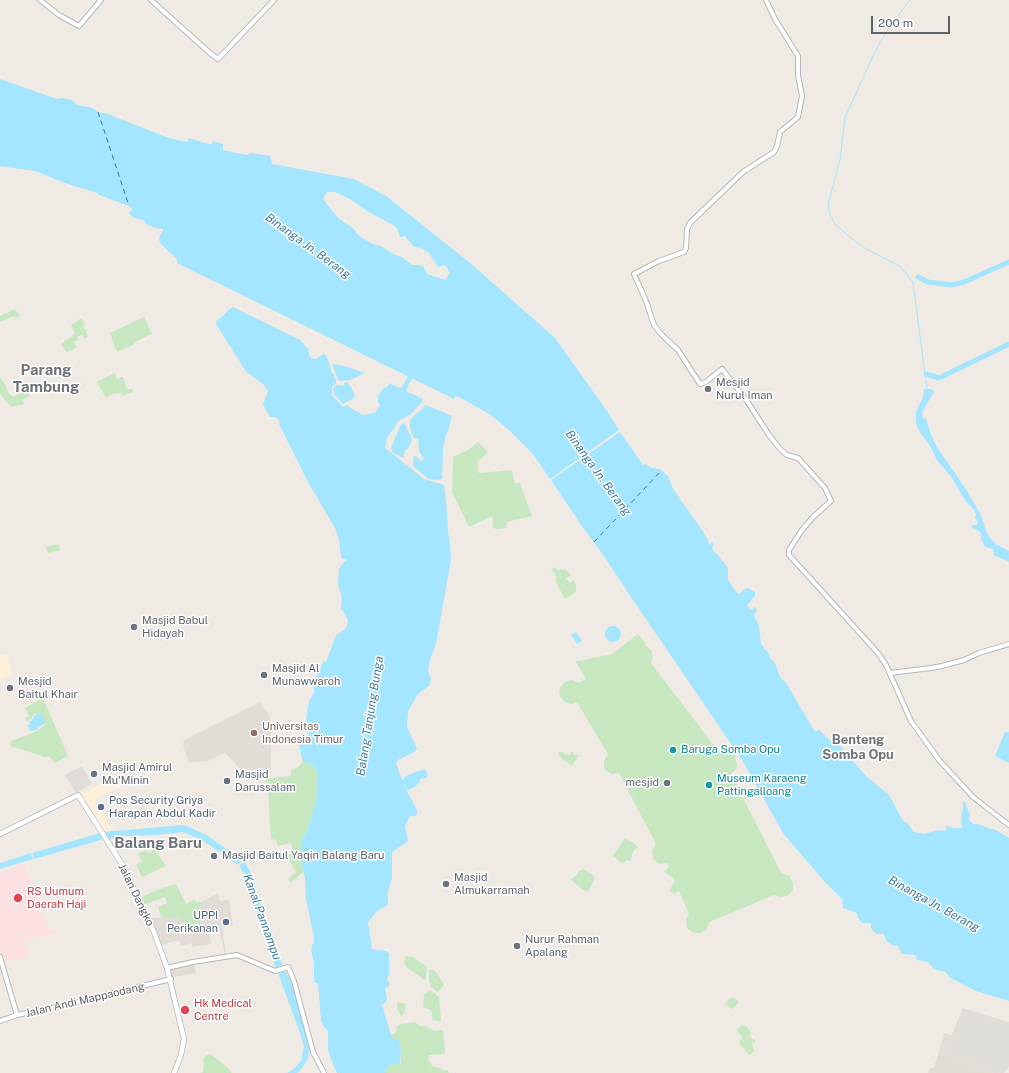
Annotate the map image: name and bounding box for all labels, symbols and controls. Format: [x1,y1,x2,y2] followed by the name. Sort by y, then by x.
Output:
[873,8,952,34] scale bar
[878,16,913,30] text: 200 m
[262,210,354,282] water label: Binanga Jn. Berang
[13,361,79,396] district label: Parang Tambung
[716,376,773,402] place label: Mesjid Nurul Iman
[703,384,713,394] marker: Mesjid Nurul Iman
[562,427,634,519] water label: Binanga Jn. Berang
[142,614,208,640] place label: Masjid Babul Hidayah
[129,622,139,632] marker: Masjid Babul Hidayah
[353,655,387,777] water label: Balang Tanjung Bunga
[272,662,340,688] place label: Masjid Al Munawwaroh
[259,670,269,680] marker: Masjid Al Munawwaroh
[18,675,78,701] place label: Mesjid Baitul Khair
[5,683,15,693] marker: Mesjid Baitul Khair
[262,720,343,746] place label: Universitas Indonesia Timur
[249,728,259,738] marker: Universitas Indonesia Timur
[822,732,894,763] district label: Benteng Somba Opu
[681,743,780,757] place label: Baruga Somba Opu
[668,745,678,755] marker: Baruga Somba Opu
[102,761,172,787] place label: Masjid Amirul Mu'Minin
[235,768,295,794] place label: Masjid Darussalam
[89,769,99,779] marker: Masjid Amirul Mu'Minin
[717,772,807,798] place label: Museum Karaeng Pattingalloang
[222,776,232,786] marker: Masjid Darussalam
[625,776,659,790] place label: mesjid
[662,778,672,788] marker: mesjid
[704,780,714,790] marker: Museum Karaeng Pattingalloang
[109,794,216,820] place label: Pos Security Griya Harapan Abdul Kadir
[96,802,106,812] marker: Pos Security Griya Harapan Abdul Kadir
[114,834,202,852] district label: Balang Baru
[222,849,384,863] place label: Masjid Baitul Yaqin Balang Baru
[209,851,219,861] marker: Masjid Baitul Yaqin Balang Baru
[115,862,157,928] street label: Jalan Dangko
[454,871,530,897] place label: Masjid Almukarramah
[240,872,284,962] water label: Kanal Pannampu
[886,873,982,935] water label: Binanga Jn. Berang
[441,879,451,889] marker: Masjid Almukarramah
[27,885,86,911] place label: RS Uumum Daerah Haji
[12,892,24,904] marker: RS Uumum Daerah Haji
[167,909,218,935] place label: UPPI Perikanan
[221,917,231,927] marker: UPPI Perikanan
[525,933,599,959] place label: Nurur Rahman Apalang
[512,941,522,951] marker: Nurur Rahman Apalang
[24,980,146,1020] street label: Jalan Andi Mappaodang
[194,997,252,1023] place label: Hk Medical Centre
[179,1004,191,1016] marker: Hk Medical Centre

